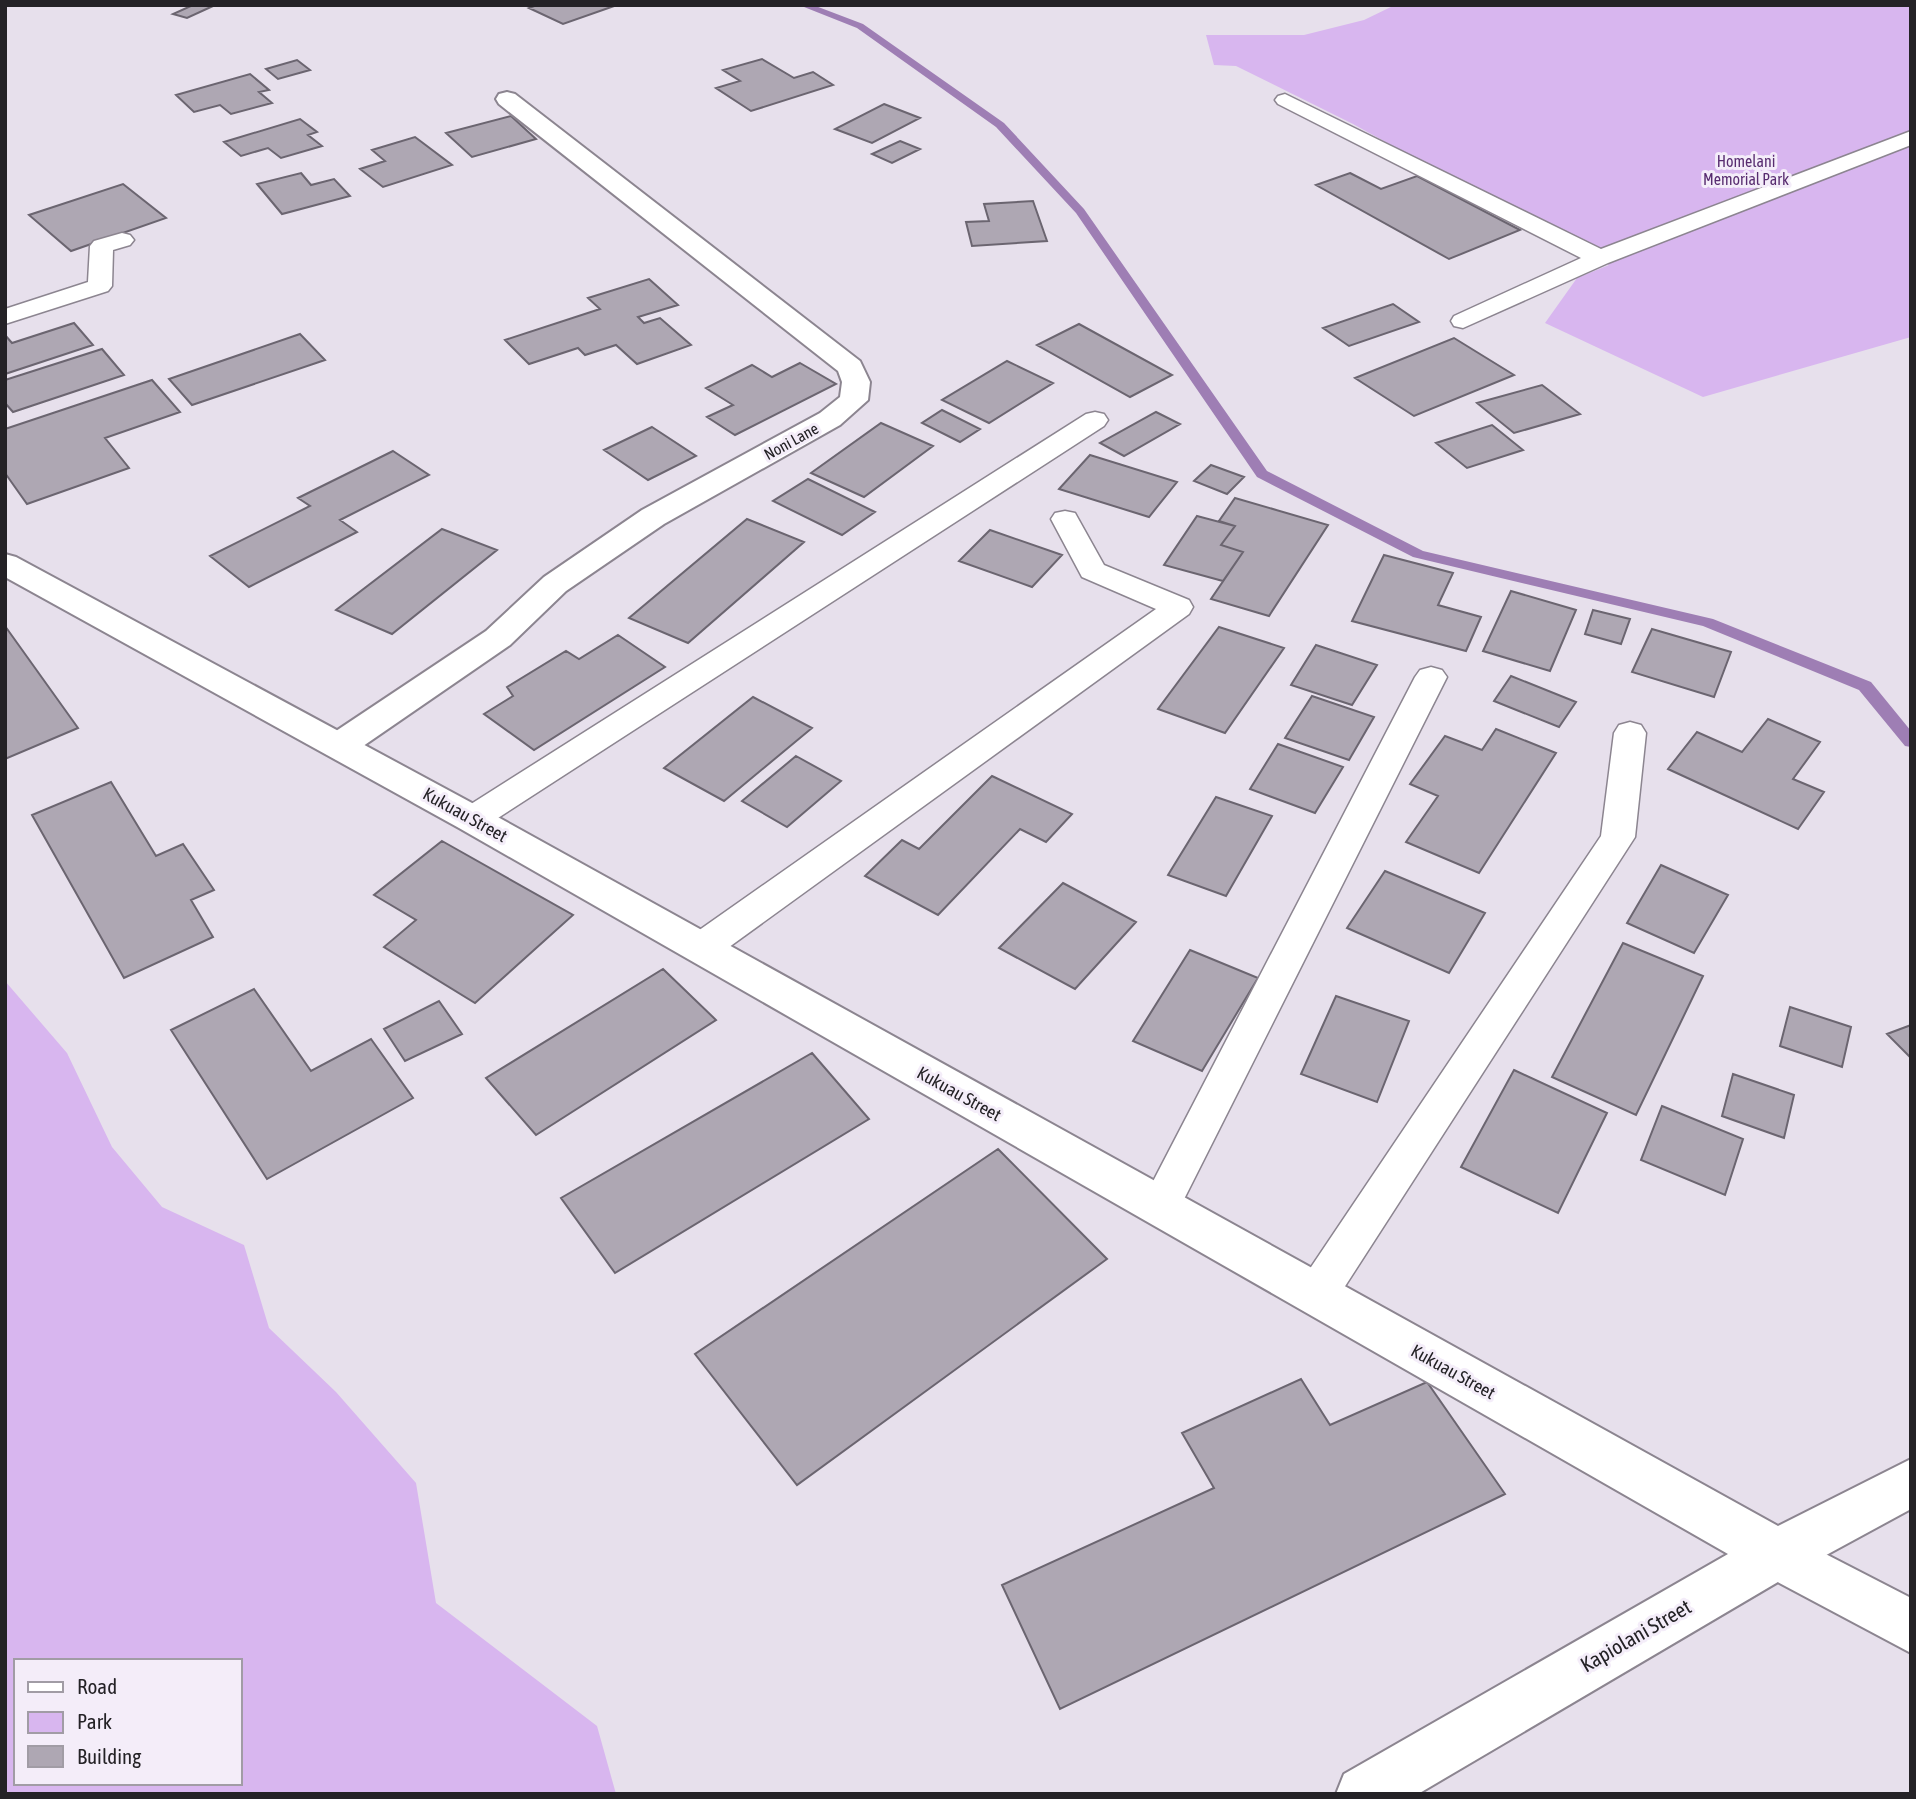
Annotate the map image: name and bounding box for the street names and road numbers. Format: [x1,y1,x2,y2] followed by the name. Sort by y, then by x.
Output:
[761,419,821,463] street label: Noni Lane
[419,783,511,846] street label: Kukuau Street
[913,1062,1005,1125] street label: Kukuau Street
[1407,1340,1499,1403] street label: Kukuau Street
[1576,1594,1695,1676] street label: Kapiolani Street

